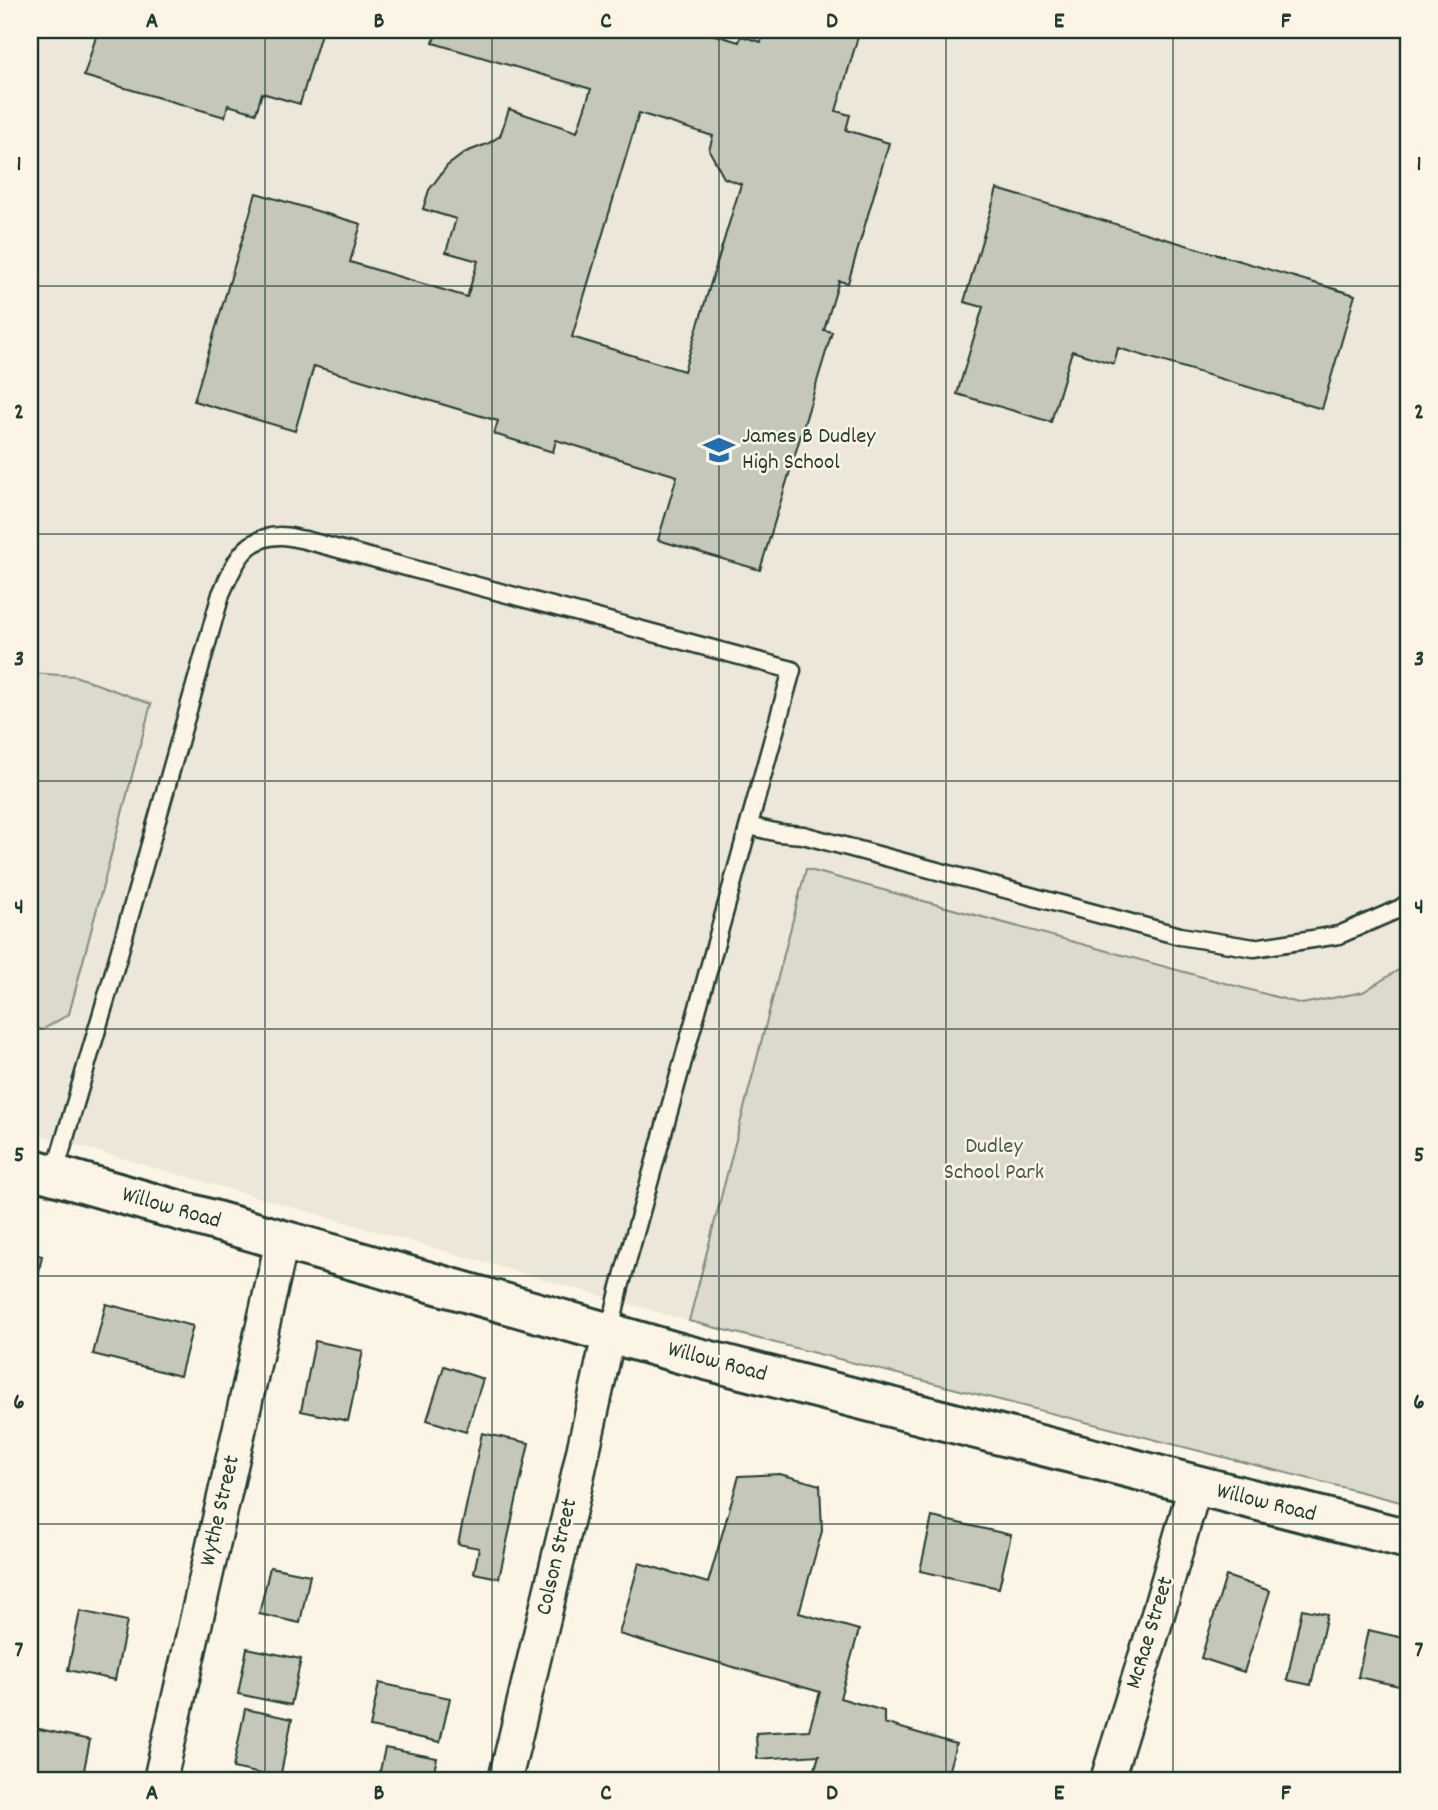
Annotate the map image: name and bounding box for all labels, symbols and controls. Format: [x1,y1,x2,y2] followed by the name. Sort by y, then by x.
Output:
[146,6,158,39] text: A
[374,6,385,39] text: B
[600,6,612,39] text: C
[826,6,838,39] text: D
[1054,6,1065,39] text: E
[1281,6,1292,39] text: F
[16,149,22,182] text: 1
[1416,149,1422,182] text: 1
[14,397,24,430] text: 2
[1414,397,1424,430] text: 2
[742,421,876,480] place label: James B Dudley High School
[702,433,736,467] school or university icon: James B Dudley High School
[14,644,24,677] text: 3
[1414,644,1424,677] text: 3
[14,892,24,925] text: 4
[1414,892,1424,925] text: 4
[944,1131,1044,1190] park label: Dudley School Park
[14,1140,24,1173] text: 5
[1414,1140,1424,1173] text: 5
[118,1179,224,1239] street label: Willow Road
[664,1334,770,1392] street label: Willow Road
[13,1387,25,1420] text: 6
[1413,1387,1425,1420] text: 6
[192,1452,250,1570] street label: Wythe Street
[1213,1476,1319,1532] street label: Willow Road
[529,1495,587,1619] street label: Colson Street
[1118,1573,1184,1693] street label: McRae Street
[15,1635,24,1668] text: 7
[1415,1635,1424,1668] text: 7
[146,1778,158,1810] text: A
[374,1778,385,1810] text: B
[600,1778,612,1810] text: C
[826,1778,838,1810] text: D
[1054,1778,1065,1810] text: E
[1281,1778,1292,1810] text: F

